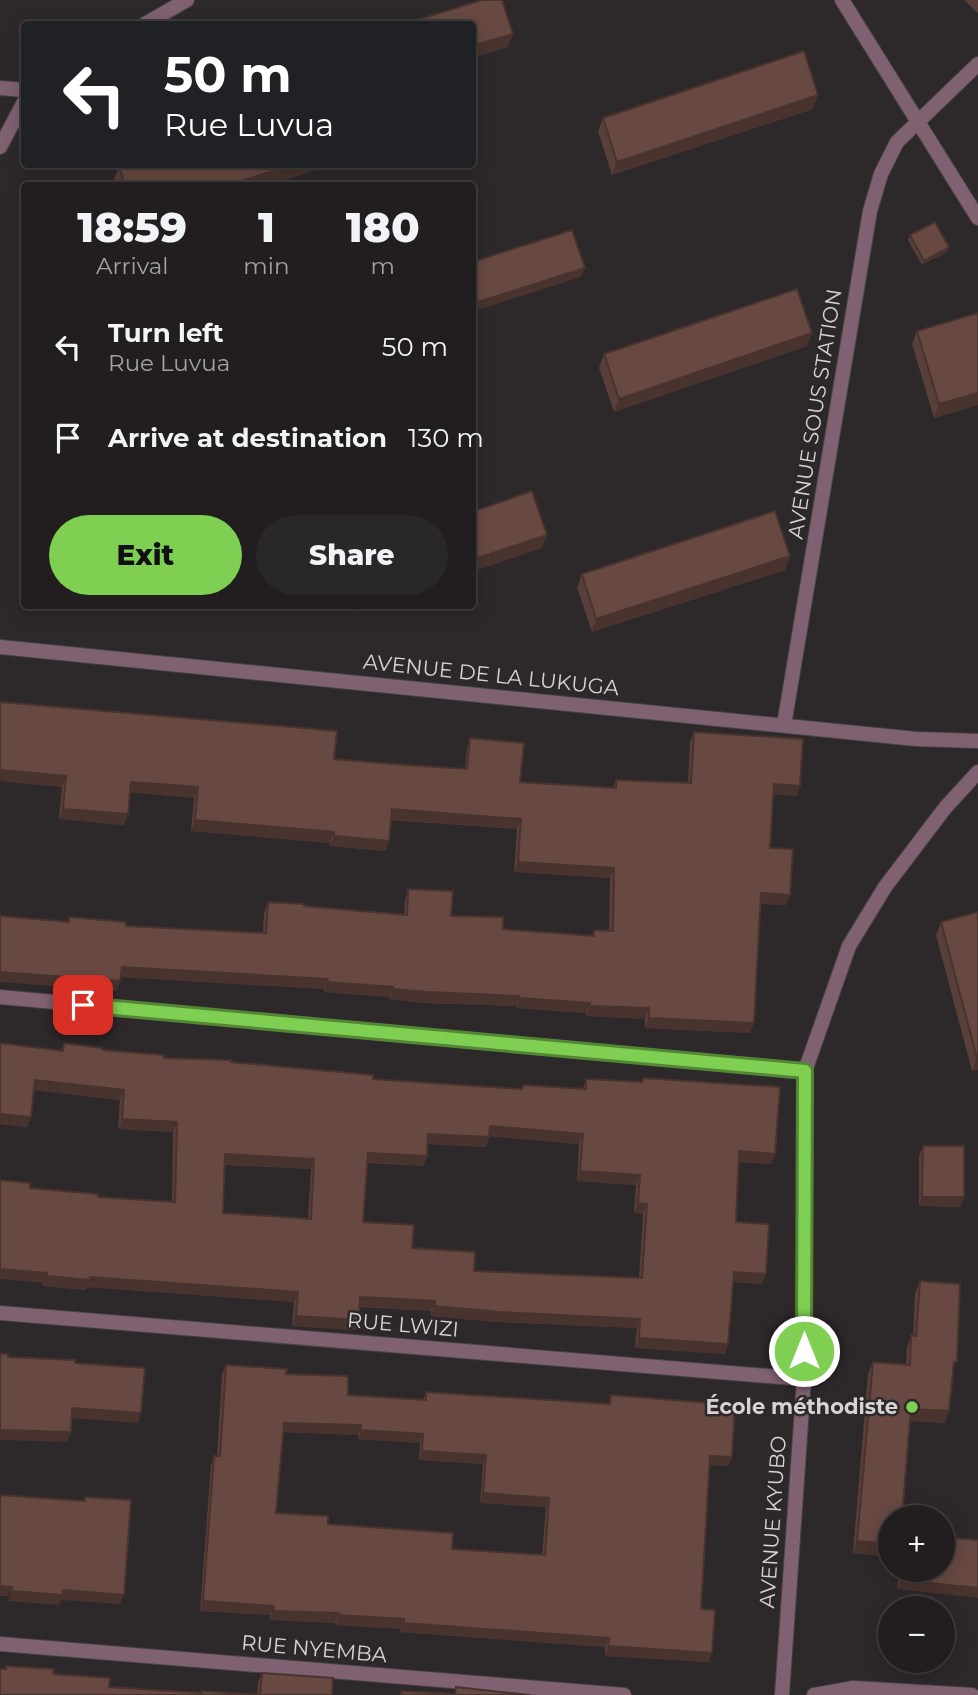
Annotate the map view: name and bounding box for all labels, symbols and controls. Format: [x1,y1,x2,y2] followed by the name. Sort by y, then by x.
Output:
[164,45,292,104] text: 50 m
[49,49,140,140] icon: left
[164,105,334,144] text: Rue Luvua
[77,201,187,253] text: 18:59
[258,201,275,253] text: 1
[346,201,420,253] text: 180
[96,252,168,280] text: Arrival
[243,252,289,280] text: min
[371,252,395,280] text: m
[782,287,847,541] street label: AVENUE SOUS STATION
[108,317,224,349] text: Turn left
[49,328,87,366] icon: left
[382,331,448,363] text: 50 m
[108,349,230,377] text: Rue Luvua
[49,419,87,457] icon: arrive
[108,422,387,454] text: Arrive at destination
[408,422,484,454] text: 130 m
[49,515,242,595] button: Exit
[256,515,448,595] button: Share
[362,649,621,700] street label: AVENUE DE LA LUKUGA
[53,975,113,1035] pin
[64,986,102,1024] icon: arrive
[346,1307,460,1342] street label: RUE LWIZI
[767,1314,841,1388] position arrow
[706,1394,898,1419] place label: École méthodiste
[904,1399,920,1415] marker: École méthodiste
[754,1435,791,1609] street label: AVENUE KYUBO
[878,1505,955,1673] map controls
[878,1505,955,1582] button: +
[878,1596,955,1673] button: −
[240,1630,389,1667] street label: RUE NYEMBA

